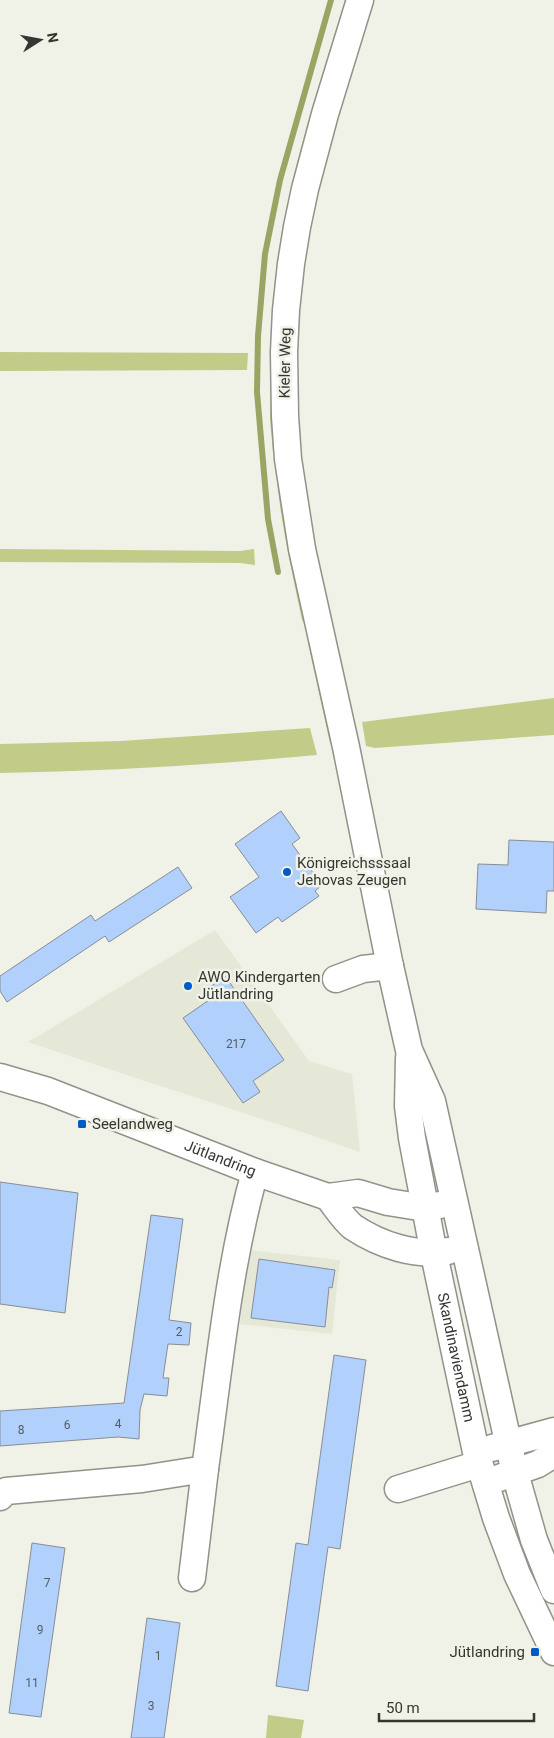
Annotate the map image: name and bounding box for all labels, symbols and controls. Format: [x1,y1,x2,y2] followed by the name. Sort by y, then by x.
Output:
[15,15,65,65] north arrow
[44,31,62,44] text: N
[275,327,295,399] street label: Kieler Weg
[297,854,411,889] place label: Königreichsssaal Jehovas Zeugen
[281,866,293,878] marker: Königreichsssaal Jehovas Zeugen
[198,968,321,1003] place label: AWO Kindergarten Jütlandring
[182,980,194,992] marker: AWO Kindergarten Jütlandring
[226,1037,246,1051] house number: 217
[92,1115,173,1133] place label: Seelandweg
[76,1118,88,1130] marker: Seelandweg
[182,1136,259,1181] street label: Jütlandring
[433,1291,478,1424] street label: Skandinaviendamm
[176,1325,183,1339] house number: 2
[115,1417,122,1431] house number: 4
[64,1418,71,1432] house number: 6
[18,1423,25,1437] house number: 8
[44,1576,51,1590] house number: 7
[37,1623,43,1637] house number: 9
[450,1643,525,1661] place label: Jütlandring
[529,1646,541,1658] marker: Jütlandring
[155,1649,161,1663] house number: 1
[25,1676,39,1690] house number: 11
[379,1690,534,1722] scale bar
[148,1699,154,1713] house number: 3
[386,1699,420,1717] text: 50 m

